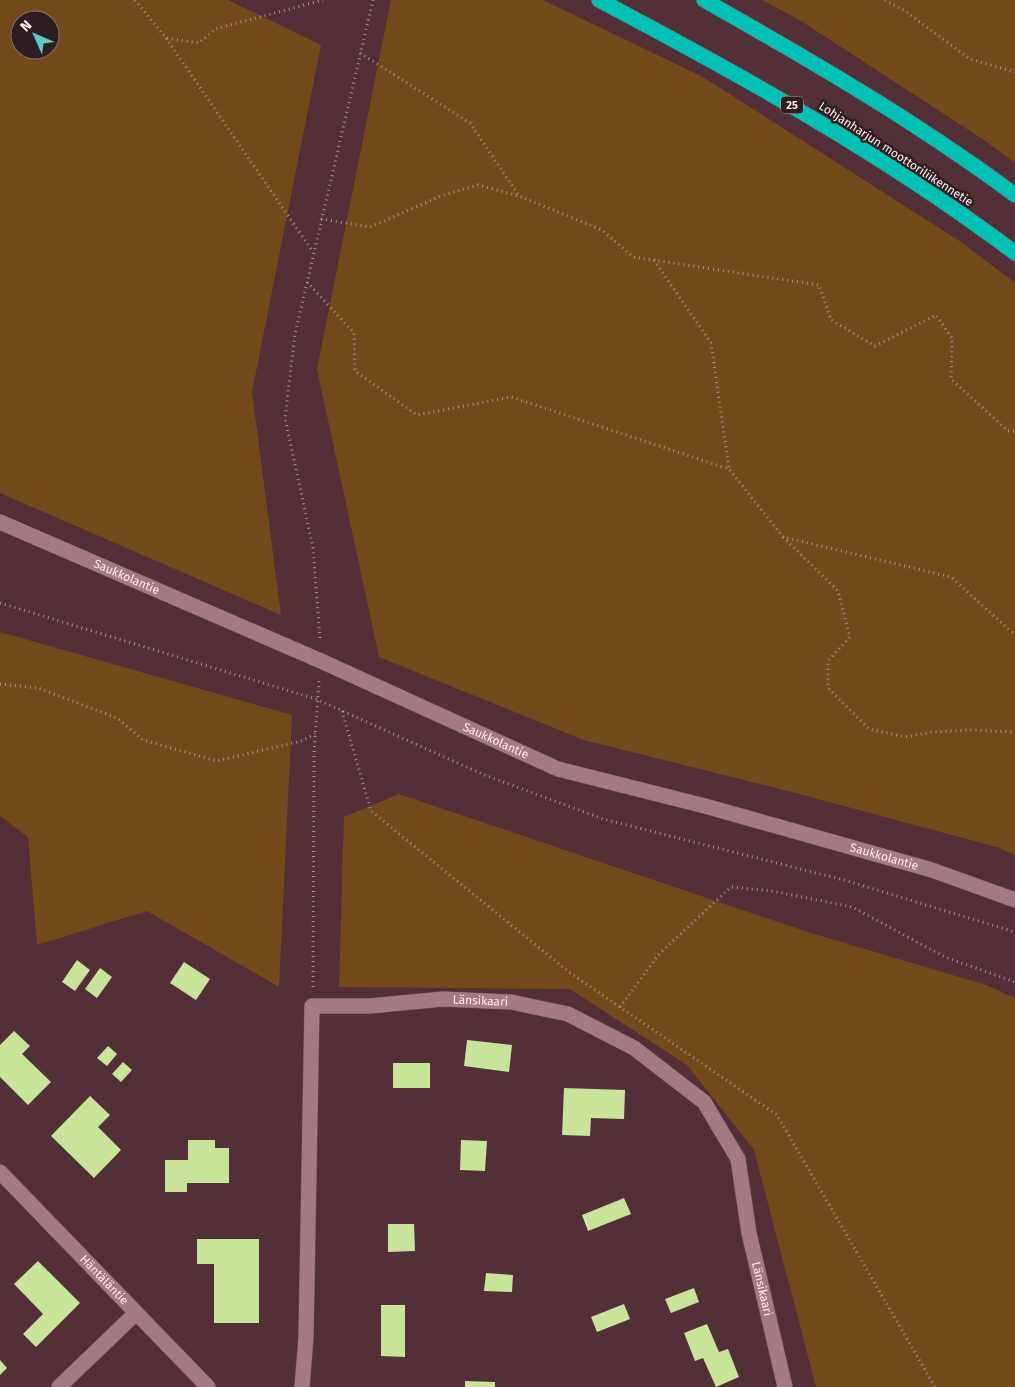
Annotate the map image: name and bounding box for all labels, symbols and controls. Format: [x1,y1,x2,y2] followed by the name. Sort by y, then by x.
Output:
[10,10,60,60] north arrow
[17,17,35,35] text: N
[781,96,803,114] road number: 25
[816,99,976,209] street label: Lohjanharjun moottoriliikennetie
[91,556,162,597] street label: Saukkolantie
[461,720,531,762] street label: Saukkolantie
[848,840,920,873] street label: Saukkolantie
[452,992,508,1009] street label: Länsikaari
[77,1252,131,1308] street label: Häntäläntie
[749,1260,775,1317] street label: Länsikaari

